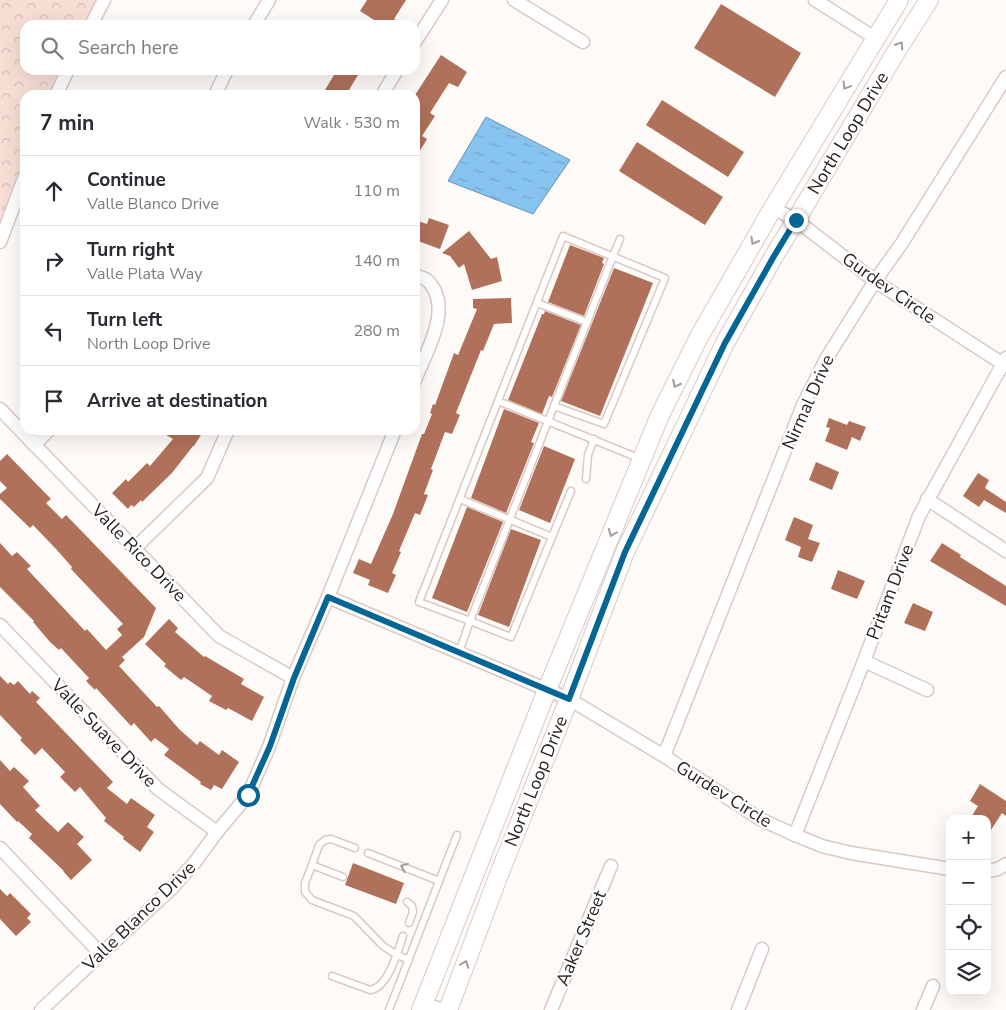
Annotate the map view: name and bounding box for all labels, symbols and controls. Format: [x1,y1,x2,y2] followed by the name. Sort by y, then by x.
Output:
[20,20,420,75] search box
[38,34,66,62] icon: search
[78,35,179,61] text: Search here
[894,41,903,50] one-way arrow
[802,67,894,199] street label: North Loop Drive
[843,81,853,90] one-way arrow
[40,109,94,137] text: 7 min
[304,112,400,134] text: Walk · 530 m
[87,167,166,193] text: Continue
[40,177,68,205] icon: ahead
[353,180,400,202] text: 110 m
[87,193,219,215] text: Valle Blanco Drive
[785,209,808,232] route end
[751,236,761,245] one-way arrow
[87,237,174,263] text: Turn right
[40,247,68,275] icon: right
[837,247,941,329] street label: Gurdev Circle
[353,250,400,272] text: 140 m
[87,263,202,285] text: Valle Plata Way
[87,307,162,333] text: Turn left
[40,317,68,345] icon: left
[353,320,400,342] text: 280 m
[87,333,210,355] text: North Loop Drive
[776,351,840,453] street label: Nirmal Drive
[672,379,682,388] one-way arrow
[40,387,68,415] icon: arrive
[87,388,268,414] text: Arrive at destination
[85,498,192,607] street label: Valle Rico Drive
[607,528,618,537] one-way arrow
[861,541,919,643] street label: Pritam Drive
[45,673,162,793] street label: Valle Suave Drive
[499,712,573,850] street label: North Loop Drive
[671,755,777,833] street label: Gurdev Circle
[237,784,260,807] route start
[946,815,991,995] map controls
[946,815,991,860] button: +
[77,856,201,977] street label: Valle Blanco Drive
[946,860,991,905] button: −
[400,862,409,873] one-way arrow
[550,886,612,989] street label: Aaker Street
[946,905,991,950] button: locate
[946,950,991,995] button: layers
[459,961,469,969] one-way arrow

